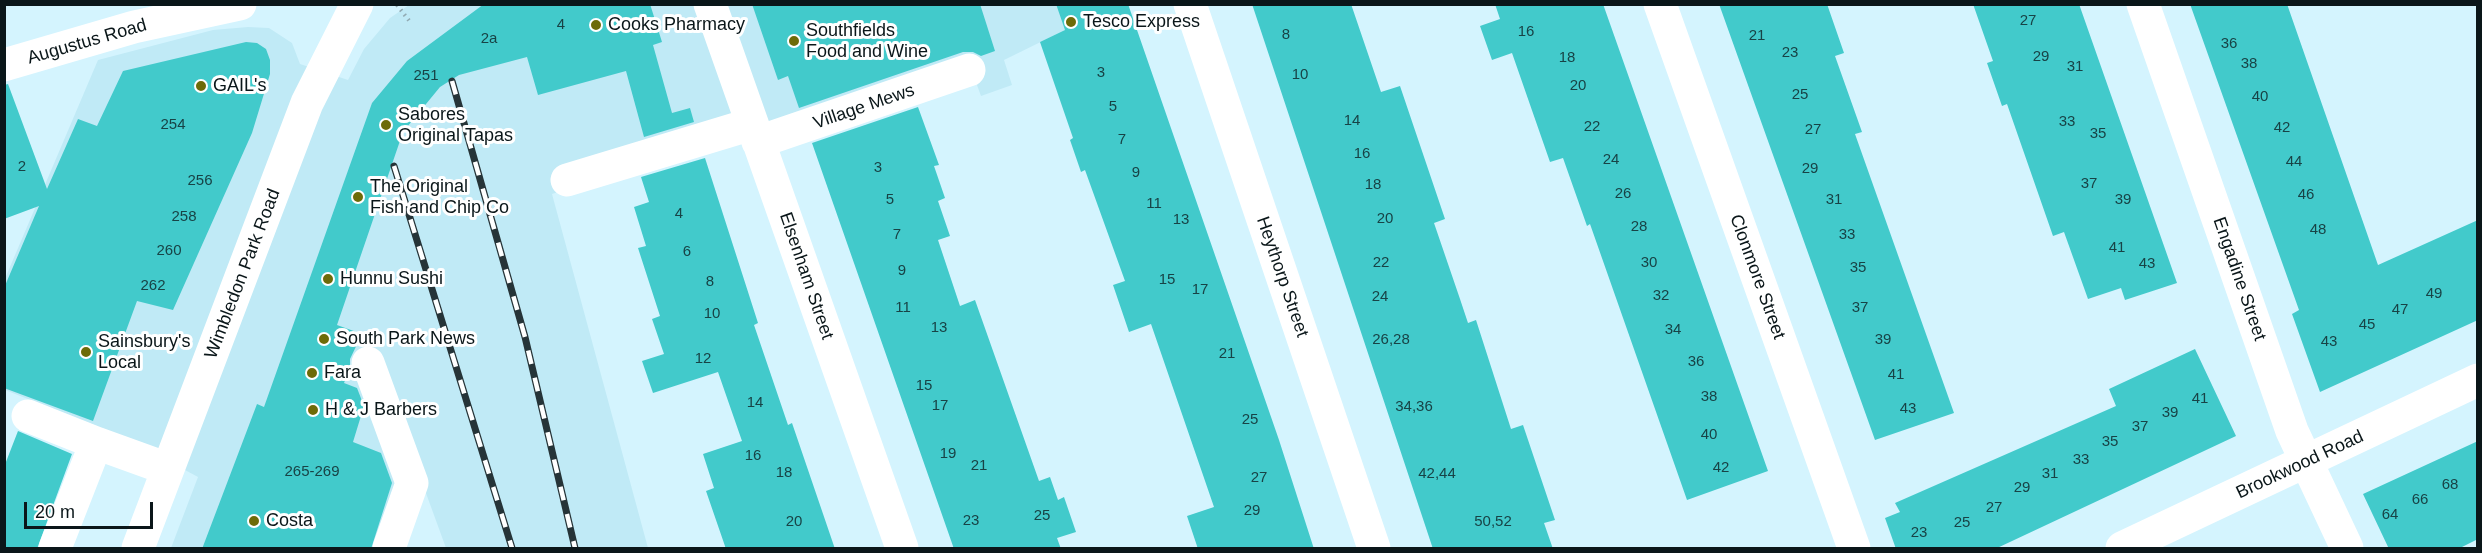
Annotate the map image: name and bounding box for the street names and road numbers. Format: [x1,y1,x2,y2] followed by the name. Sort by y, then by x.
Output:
[25,15,149,69] street label: Augustus Road
[811,80,917,134] street label: Village Mews
[201,186,285,362] street label: Wimbledon Park Road
[774,210,838,342] street label: Elsenham Street
[1724,212,1790,342] street label: Clonmore Street
[1251,214,1313,340] street label: Heythorp Street
[2208,214,2270,344] street label: Engadine Street
[2233,426,2367,504] street label: Brookwood Road

